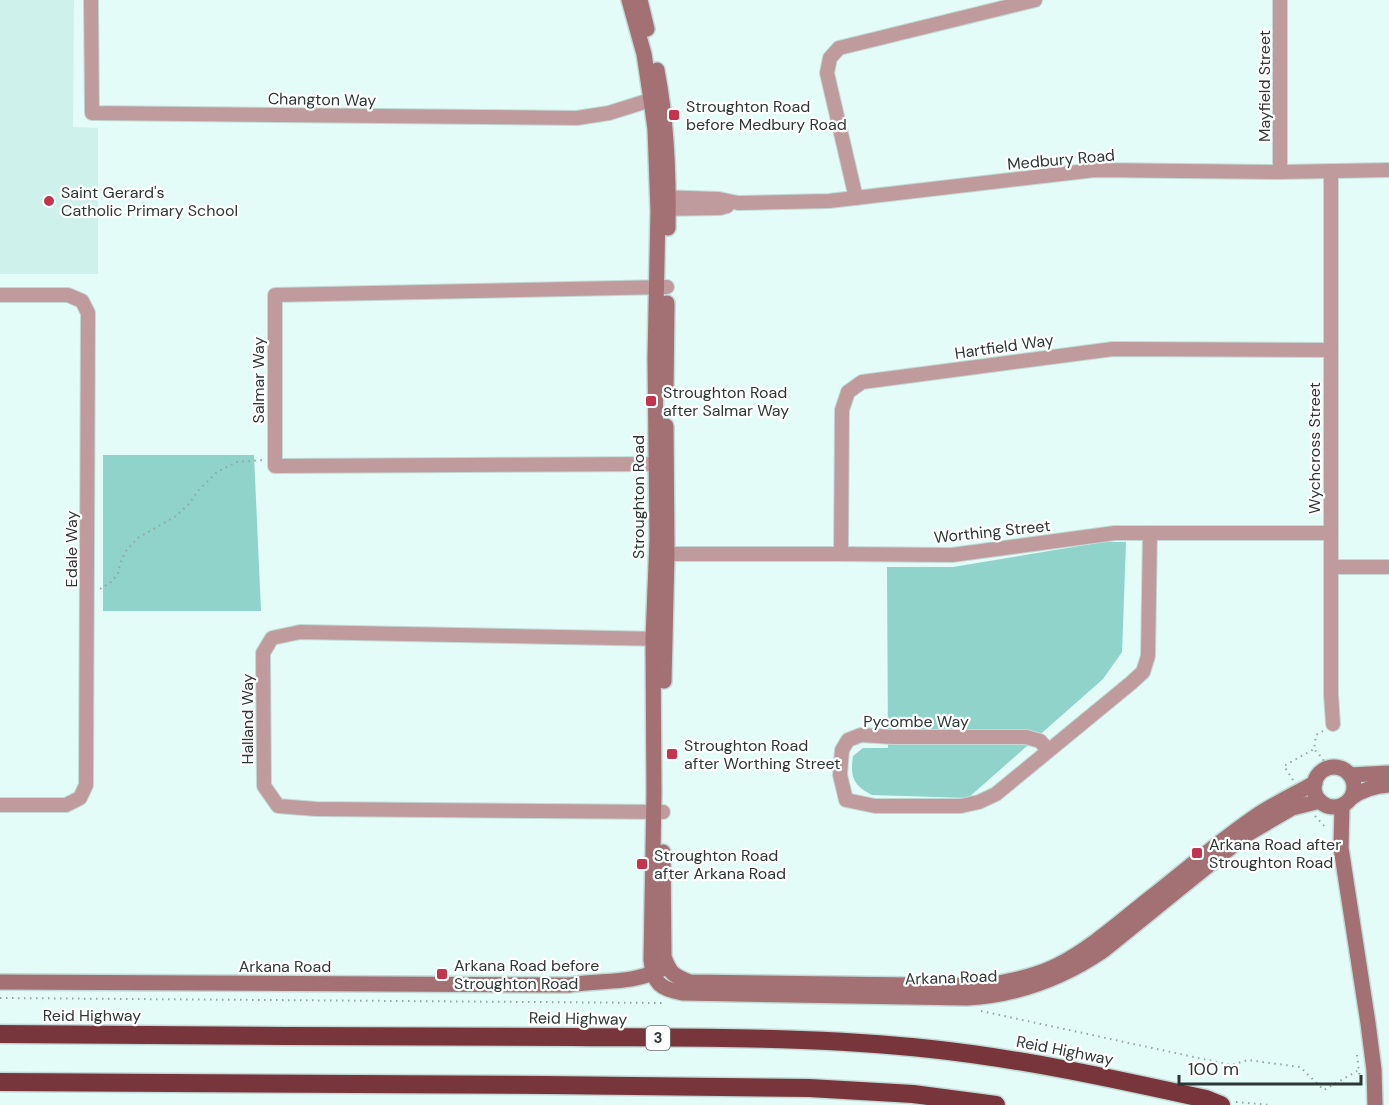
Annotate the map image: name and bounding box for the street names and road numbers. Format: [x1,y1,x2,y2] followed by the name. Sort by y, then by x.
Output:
[1254,30,1275,142] street label: Mayfield Street
[268,88,377,111] street label: Changton Way
[1006,144,1116,175] street label: Medbury Road
[953,329,1055,364] street label: Hartfield Way
[248,337,269,423] street label: Salmar Way
[1304,382,1325,514] street label: Wychcross Street
[628,435,649,559] street label: Stroughton Road
[61,511,82,587] street label: Edale Way
[933,515,1051,548] street label: Worthing Street
[237,673,258,764] street label: Halland Way
[863,711,969,732] street label: Pycombe Way
[239,956,331,977] street label: Arkana Road
[904,965,998,990] street label: Arkana Road
[43,1005,141,1026] street label: Reid Highway
[529,1007,627,1030] street label: Reid Highway
[646,1026,670,1050] road number: 3
[1015,1031,1115,1070] street label: Reid Highway

